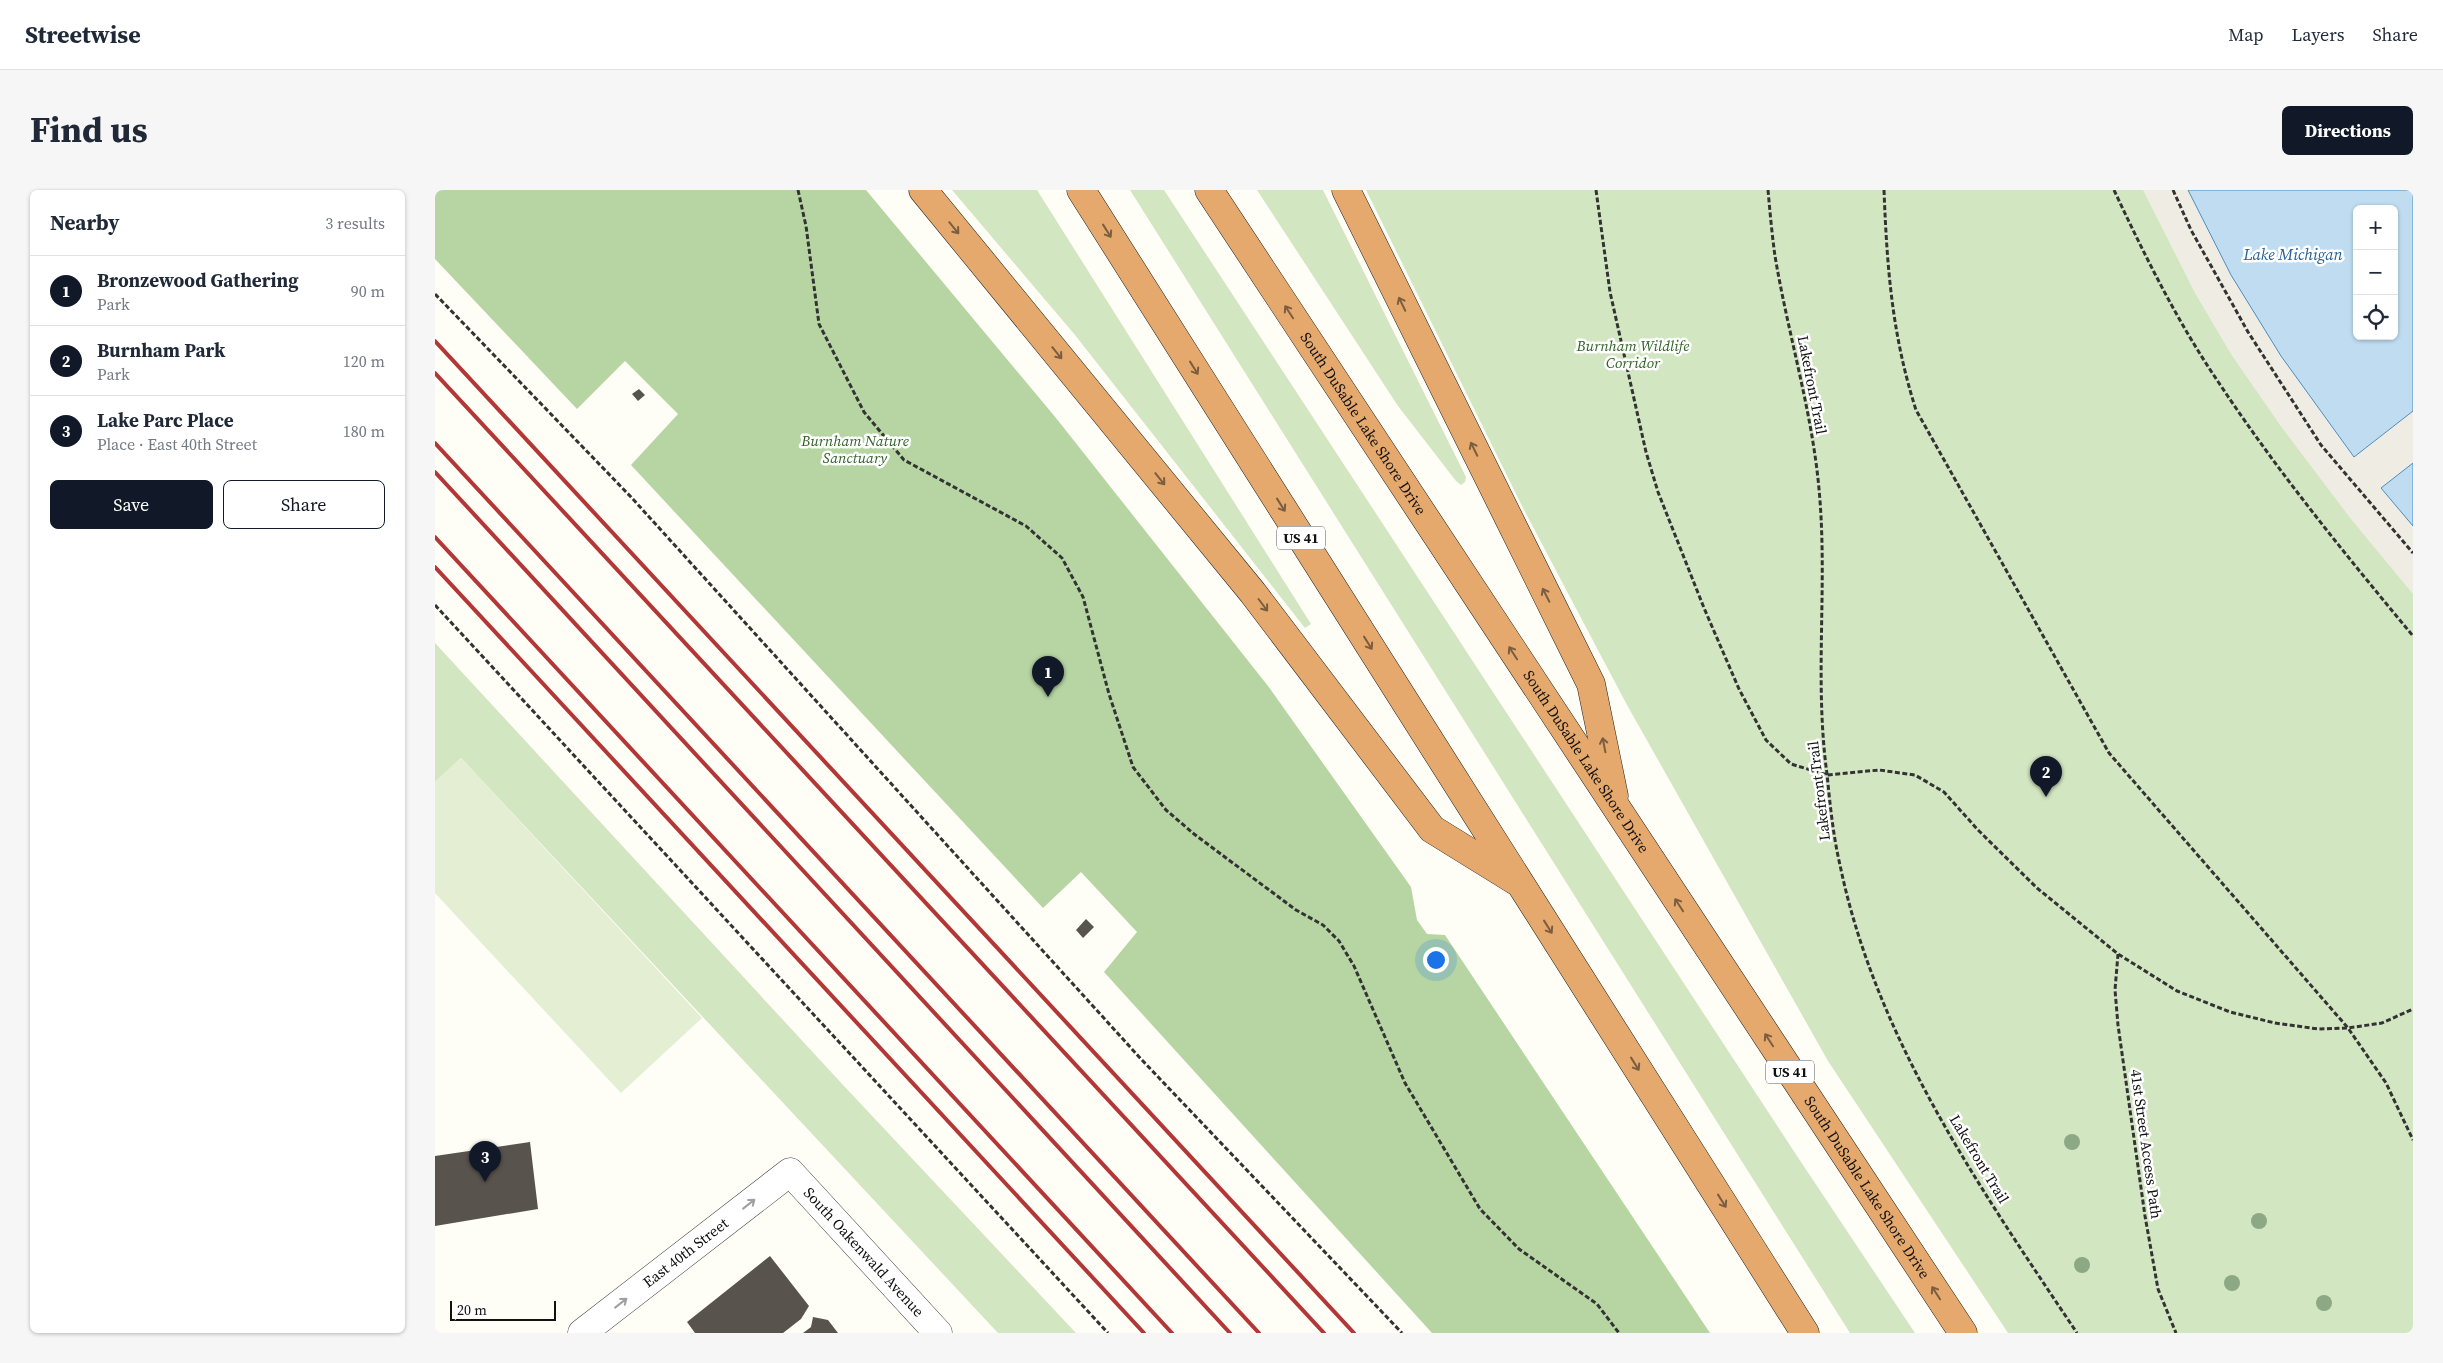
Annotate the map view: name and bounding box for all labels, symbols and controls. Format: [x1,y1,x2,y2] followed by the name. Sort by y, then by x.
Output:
[25,18,141,51] text: Streetwise
[2228,22,2263,47] text: Map
[2291,22,2344,47] text: Layers
[2372,22,2418,47] text: Share
[30,106,148,154] text: Find us
[2282,106,2413,155] button: Directions
[2353,205,2398,340] map controls
[2353,205,2398,250] button: +
[50,208,120,237] text: Nearby
[325,212,385,234] text: 3 results
[948,221,959,234] one-way arrow
[1102,224,1112,238] one-way arrow
[2242,243,2343,265] water label: Lake Michigan
[2353,250,2398,295] button: −
[97,267,299,293] text: Bronzewood Gathering
[62,280,70,302] text: 1
[351,280,385,302] text: 90 m
[97,293,130,315] text: Park
[2353,295,2398,340] button: locate
[1397,296,1407,311] one-way arrow
[1284,306,1294,320] one-way arrow
[1296,328,1432,519] street label: South DuSable Lake Shore Drive
[1793,334,1832,437] street label: Lakefront Trail
[1576,335,1689,373] park label: Burnham Wildlife Corridor
[97,337,225,363] text: Burnham Park
[1051,347,1062,360] one-way arrow
[62,350,70,372] text: 2
[343,350,385,372] text: 120 m
[1189,361,1199,375] one-way arrow
[97,363,130,385] text: Park
[97,407,234,433] text: Lake Parc Place
[62,420,70,442] text: 3
[343,420,385,442] text: 180 m
[800,430,909,468] park label: Burnham Nature Sanctuary
[97,433,257,455] text: Place · East 40th Street
[1469,442,1478,457] one-way arrow
[1154,472,1165,485] one-way arrow
[50,480,213,529] button: Save
[223,480,385,529] button: Share
[1276,498,1286,512] one-way arrow
[1277,526,1325,549] road number: US 41
[1541,587,1551,602] one-way arrow
[1257,598,1268,611] one-way arrow
[1364,635,1374,649] one-way arrow
[1508,646,1518,660] one-way arrow
[1032,656,1064,697] pin: 1
[1519,666,1655,857] street label: South DuSable Lake Shore Drive
[1598,738,1608,754] one-way arrow
[1802,740,1835,842] street label: Lakefront Trail
[2030,756,2062,797] pin: 2
[1674,898,1684,912] one-way arrow
[1544,919,1554,933] one-way arrow
[1423,947,1449,973] your location
[1764,1034,1774,1048] one-way arrow
[1630,1057,1640,1071] one-way arrow
[1766,1060,1814,1084] road number: US 41
[2126,1068,2167,1220] street label: 41st Street Access Path
[1800,1092,1936,1283] street label: South DuSable Lake Shore Drive
[1945,1110,2014,1208] street label: Lakefront Trail
[469,1141,501,1182] pin: 3
[799,1183,929,1321] street label: South Oakenwald Avenue
[1717,1194,1727,1208] one-way arrow
[742,1198,755,1209] one-way arrow
[638,1213,732,1292] street label: East 40th Street
[1930,1286,1940,1300] one-way arrow
[450,1298,556,1321] scale bar
[614,1298,627,1309] one-way arrow
[457,1300,487,1320] text: 20 m

